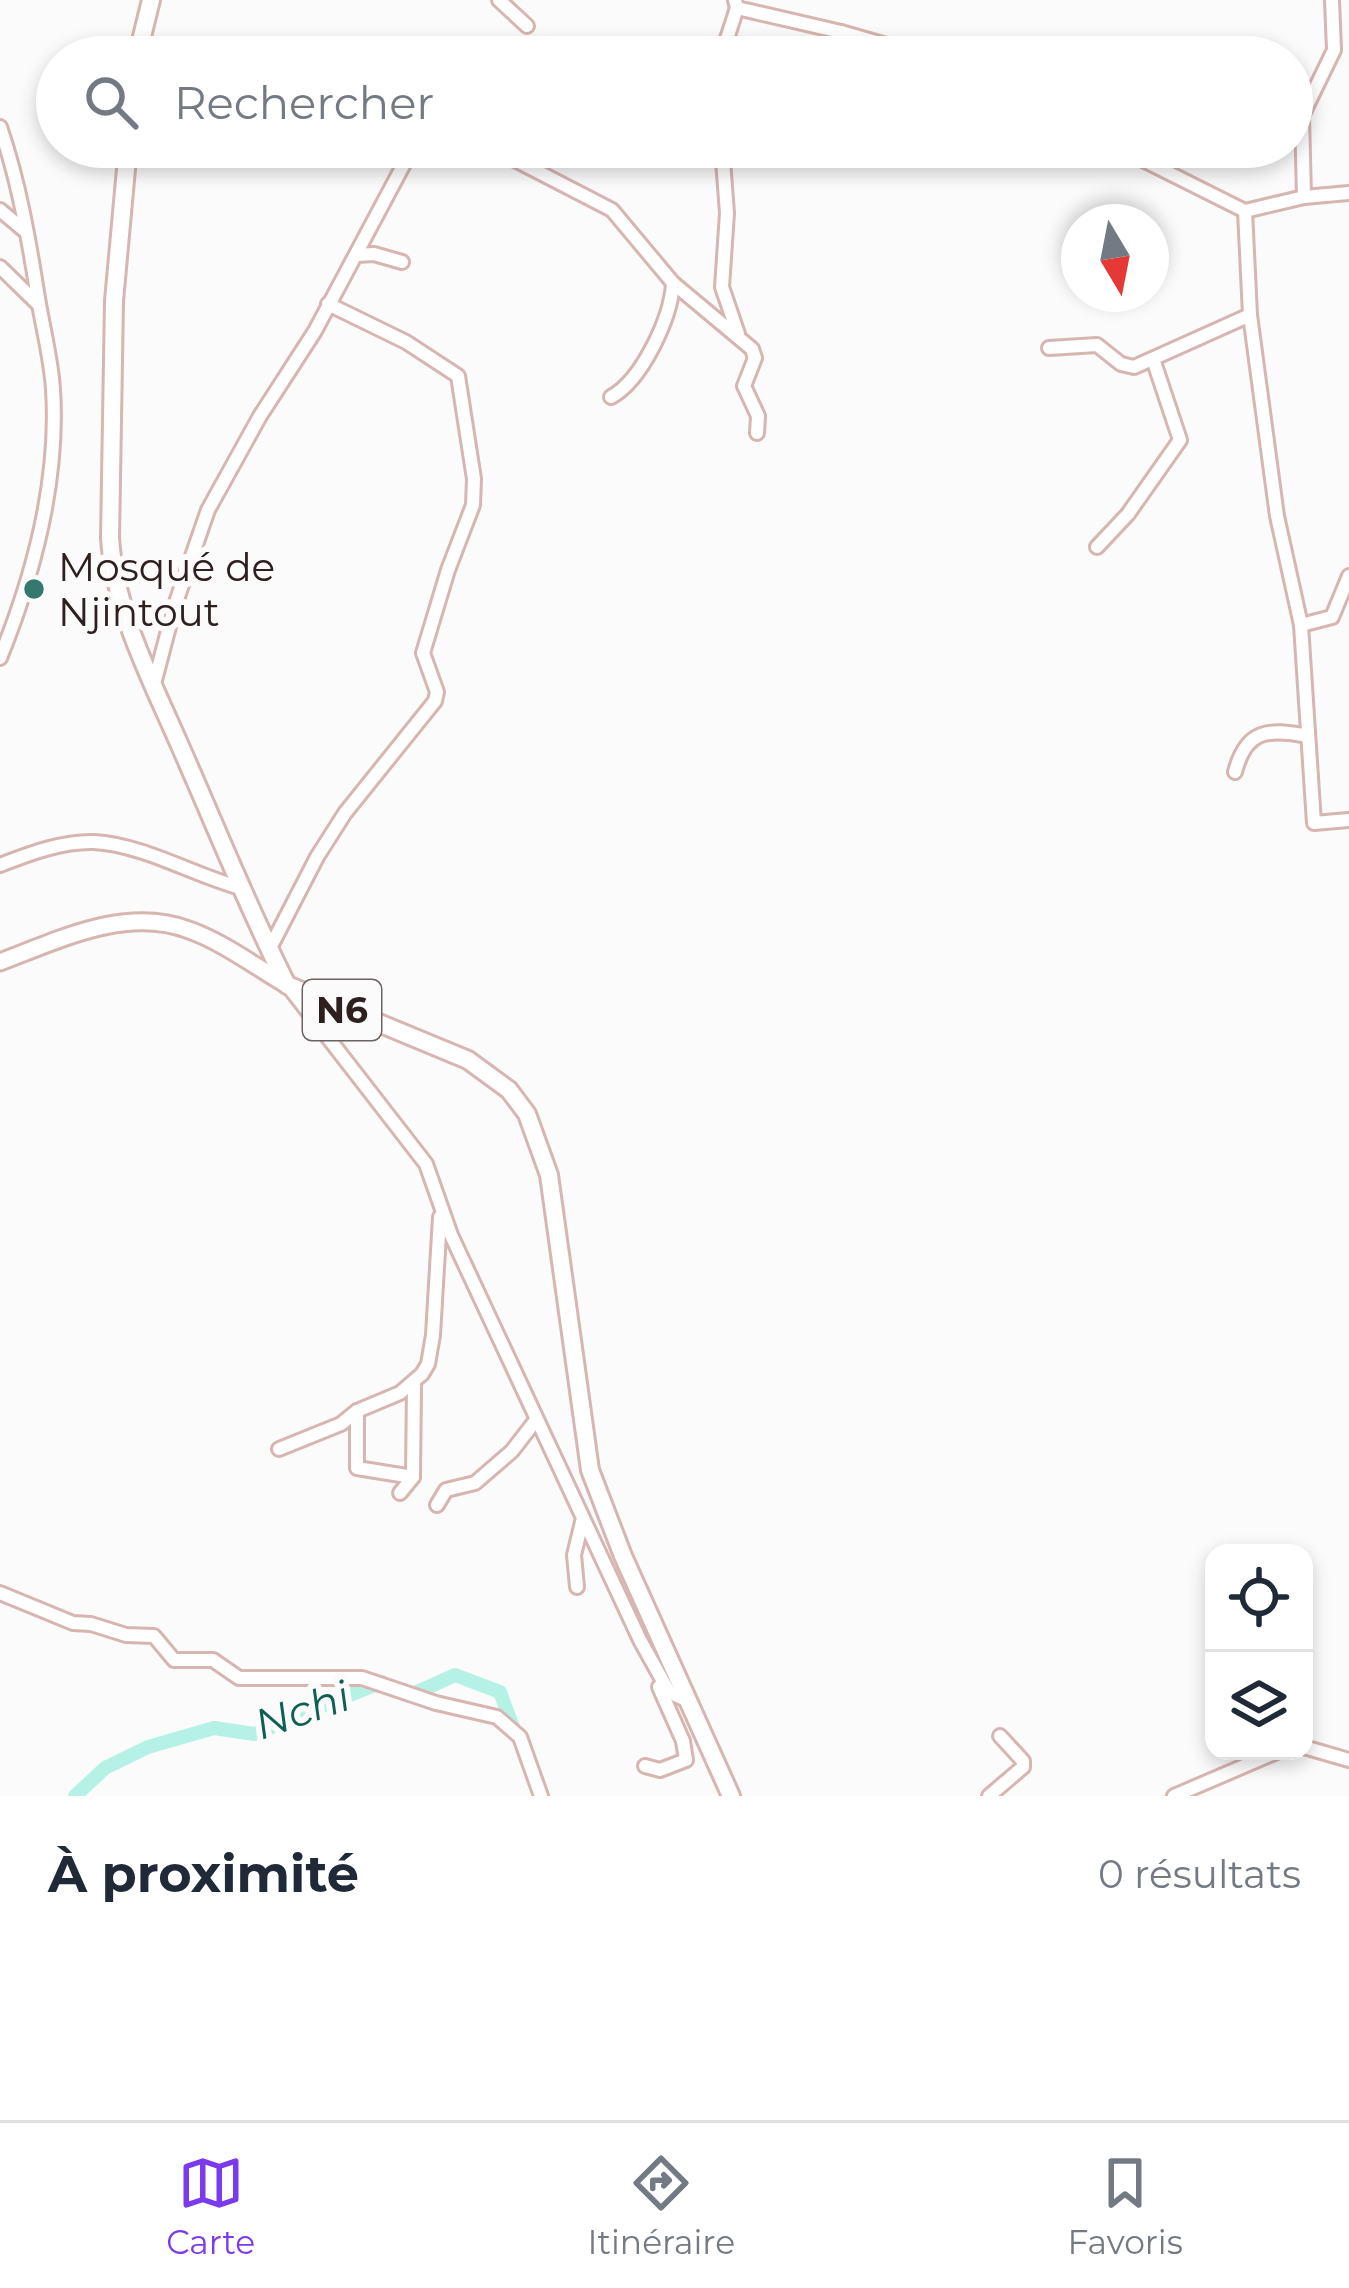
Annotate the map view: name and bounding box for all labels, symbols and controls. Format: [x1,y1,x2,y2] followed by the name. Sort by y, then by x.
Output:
[36,36,1313,168] search box
[78,69,144,135] icon: search
[174,75,434,130] text: Rechercher
[1061,204,1169,312] north arrow
[58,543,275,636] place label: Mosqué de Njintout
[21,576,47,602] marker: Mosqué de Njintout
[303,980,381,1040] road number: N6
[1205,1544,1313,1760] map controls
[1205,1544,1313,1652] button: locate
[1205,1652,1313,1760] button: layers
[248,1669,357,1750] water label: Nchi
[48,1843,359,1905] text: À proximité
[1098,1850,1301,1898] text: 0 résultats
[166,2150,255,2262] tab: Carte
[588,2150,735,2262] tab: Itinéraire
[1067,2150,1183,2262] tab: Favoris

